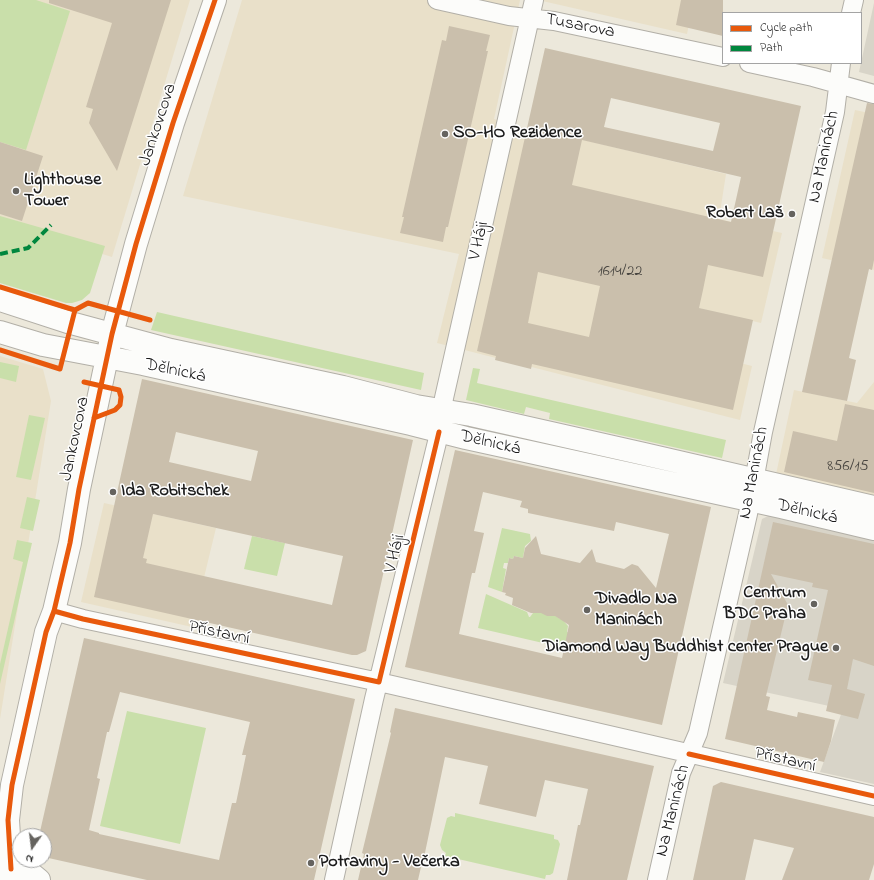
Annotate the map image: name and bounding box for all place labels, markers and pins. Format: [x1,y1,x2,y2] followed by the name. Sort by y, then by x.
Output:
[453,123,582,145] place label: SO-HO Rezidence
[440,129,450,139] marker: SO-HO Rezidence
[24,170,101,212] place label: Lighthouse Tower
[11,186,21,196] marker: Lighthouse Tower
[706,203,784,225] place label: Robert Laš
[787,209,797,219] marker: Robert Laš
[121,481,229,503] place label: Ida Robitschek
[108,487,118,497] marker: Ida Robitschek
[723,583,806,626] place label: Centrum BDC Praha
[595,589,677,632] place label: Divadlo Na Maninách
[809,599,819,609] marker: Centrum BDC Praha
[582,605,592,615] marker: Divadlo Na Maninách
[543,637,828,659] place label: Diamond Way Buddhist center Prague
[831,643,841,653] marker: Diamond Way Buddhist center Prague
[319,852,460,874] place label: Potraviny - Večerka
[306,858,316,868] marker: Potraviny - Večerka

